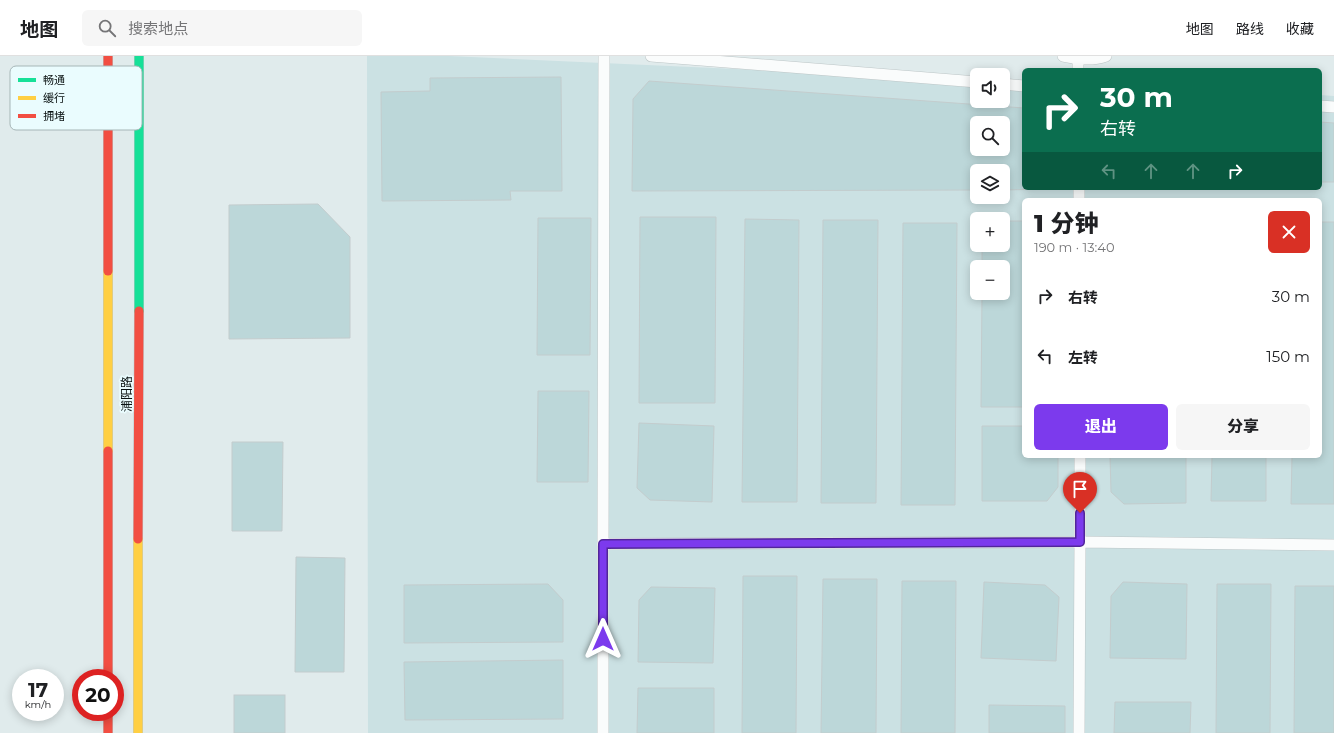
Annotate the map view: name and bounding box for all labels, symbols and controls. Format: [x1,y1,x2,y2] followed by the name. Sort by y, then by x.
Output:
[82,10,362,46] search box
[96,17,118,39] icon: search
[20,18,58,41] text: 地图
[128,19,188,38] text: 搜索地点
[1186,20,1214,38] text: 地图
[1236,20,1264,38] text: 路线
[1286,20,1314,38] text: 收藏
[10,66,142,130] legend
[970,68,1010,300] map controls
[970,68,1010,108] button: sound
[43,73,65,87] text: 畅通
[1100,80,1173,114] text: 30 m
[1034,84,1086,136] icon: right
[43,91,65,105] text: 缓行
[43,109,65,123] text: 拥堵
[970,116,1010,156] button: search
[1100,118,1136,140] text: 右转
[1098,160,1120,182] icon: left
[1140,160,1162,182] icon: ahead
[1182,160,1204,182] icon: ahead
[1224,160,1246,182] icon: right
[970,164,1010,204] button: layers
[1034,209,1099,238] text: 1 分钟
[1268,211,1310,253] button: close
[970,212,1010,252] button: +
[1034,239,1114,255] text: 190 m · 13:40
[970,260,1010,300] button: −
[1034,285,1056,307] icon: right
[1272,287,1310,306] text: 30 m
[1068,288,1098,307] text: 右转
[1034,345,1056,367] icon: left
[1266,347,1310,366] text: 150 m
[1068,348,1098,367] text: 左转
[119,376,134,412] street label: 浦阳路
[1034,404,1168,450] button: 退出
[1176,404,1310,450] button: 分享
[1063,472,1097,513] pin
[1069,478,1091,500] icon: arrive
[582,618,624,660] position arrow
[72,669,124,721] speed limit sign: 20
[28,678,48,702] text: 17
[25,698,51,711] text: km/h

